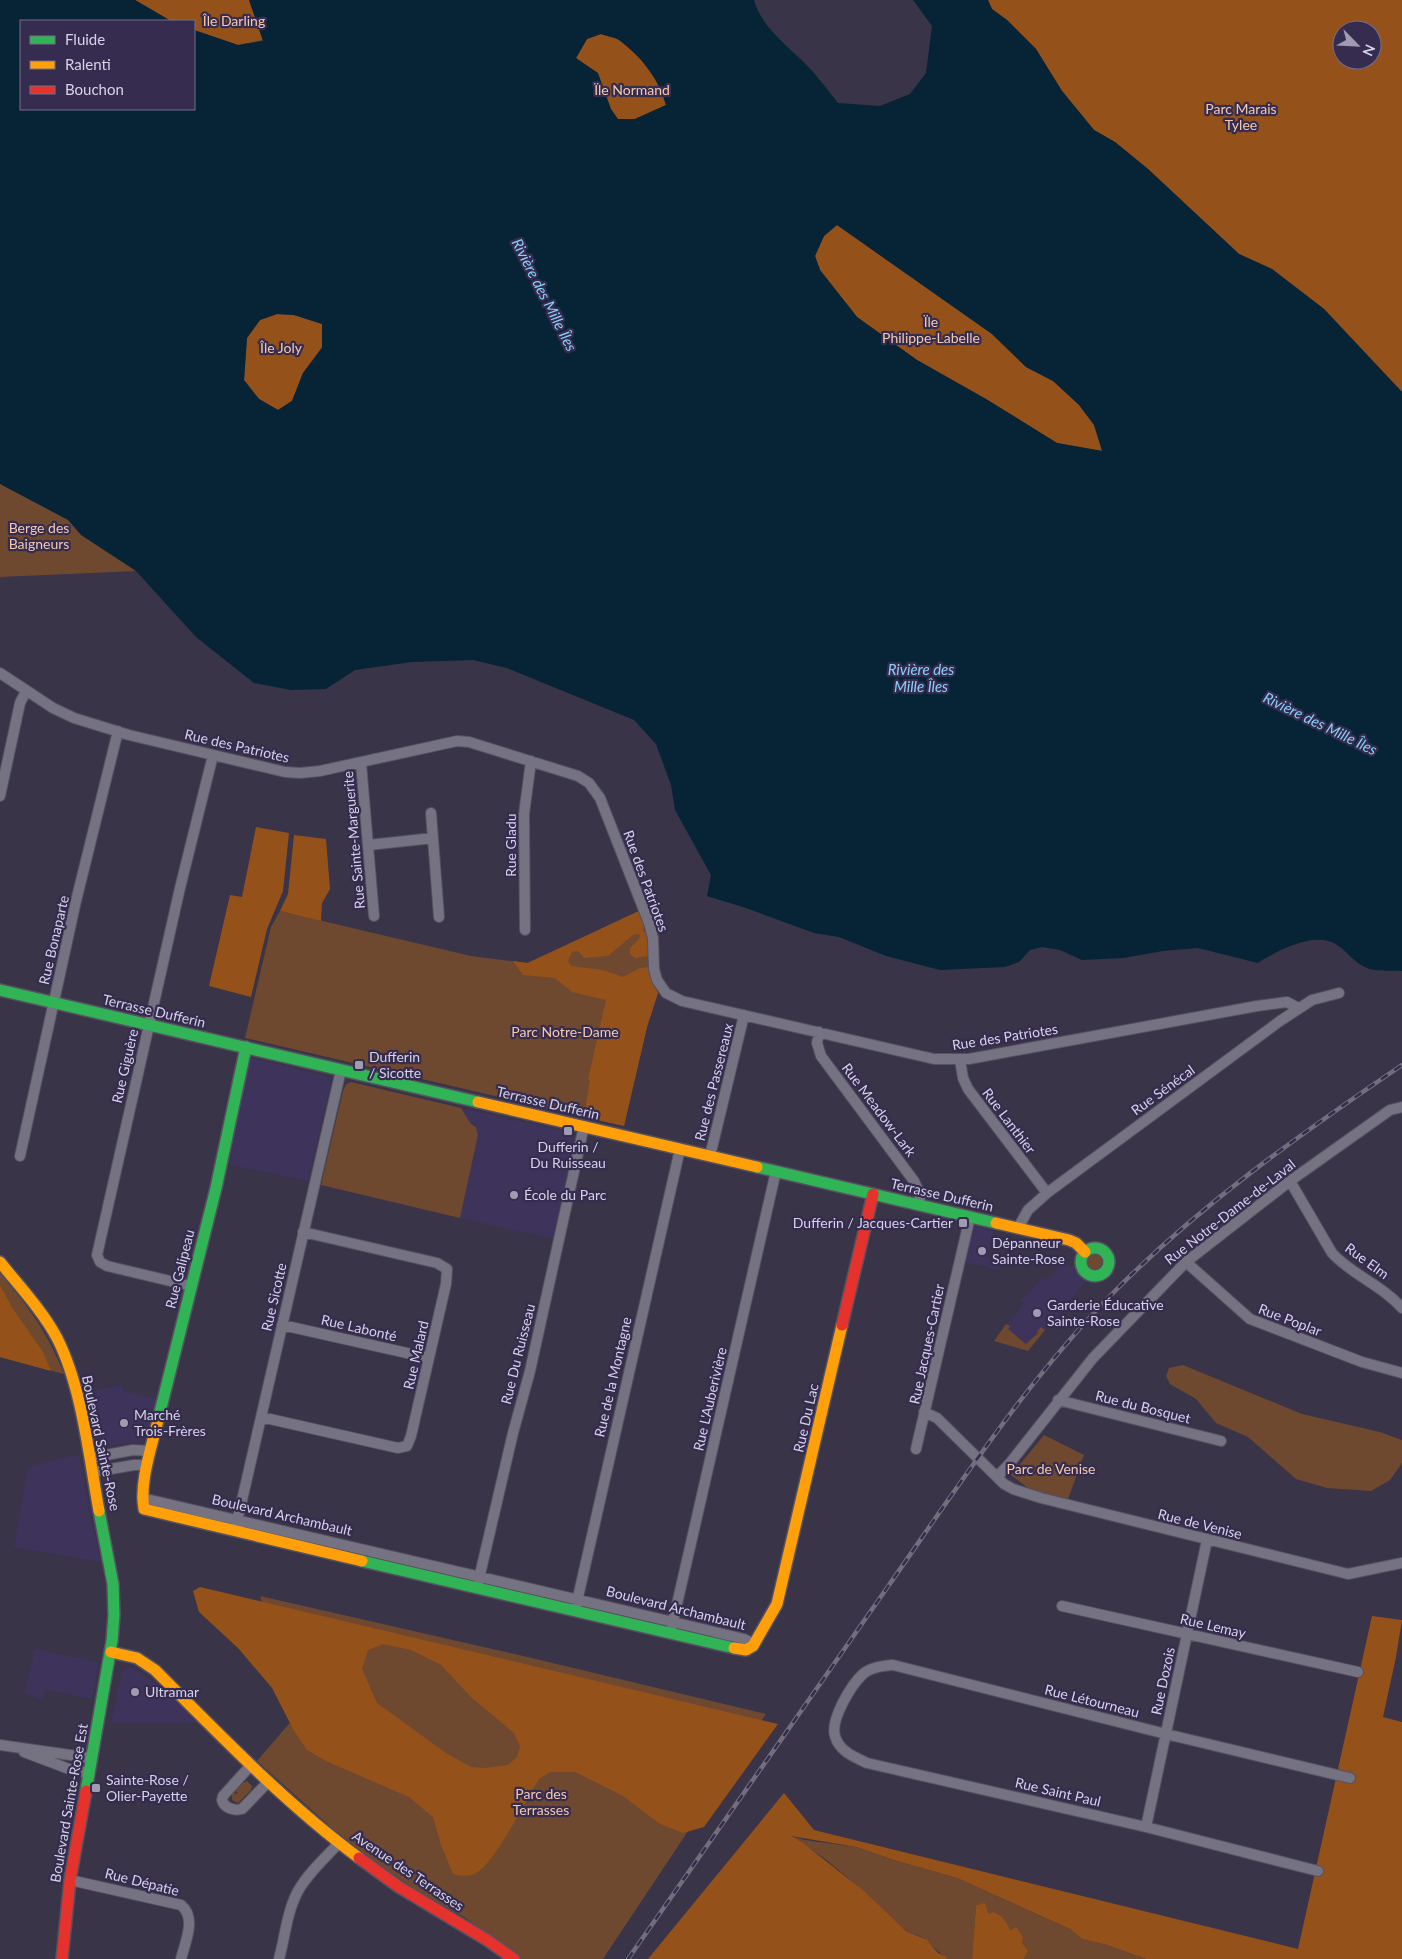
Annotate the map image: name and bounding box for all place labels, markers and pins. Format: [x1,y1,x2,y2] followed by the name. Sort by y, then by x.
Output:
[369,1048,421,1081] place label: Dufferin / Sicotte
[353,1059,365,1071] marker: Dufferin / Sicotte
[562,1125,574,1137] marker: Dufferin / Du Ruisseau
[530,1138,606,1171] place label: Dufferin / Du Ruisseau
[524,1186,607,1203] place label: École du Parc
[508,1189,520,1201] marker: École du Parc
[793,1214,953,1231] place label: Dufferin / Jacques-Cartier
[957,1217,969,1229] marker: Dufferin / Jacques-Cartier
[992,1234,1065,1267] place label: Dépanneur Sainte-Rose
[976,1245,988,1257] marker: Dépanneur Sainte-Rose
[1047,1296,1164,1329] place label: Garderie Éducative Sainte-Rose
[1031,1307,1043,1319] marker: Garderie Éducative Sainte-Rose
[134,1406,206,1439] place label: Marché Trois-Frères
[118,1417,130,1429] marker: Marché Trois-Frères
[145,1683,199,1700] place label: Ultramar
[129,1686,141,1698] marker: Ultramar
[106,1771,189,1804] place label: Sainte-Rose / Olier-Payette
[90,1782,102,1794] marker: Sainte-Rose / Olier-Payette

